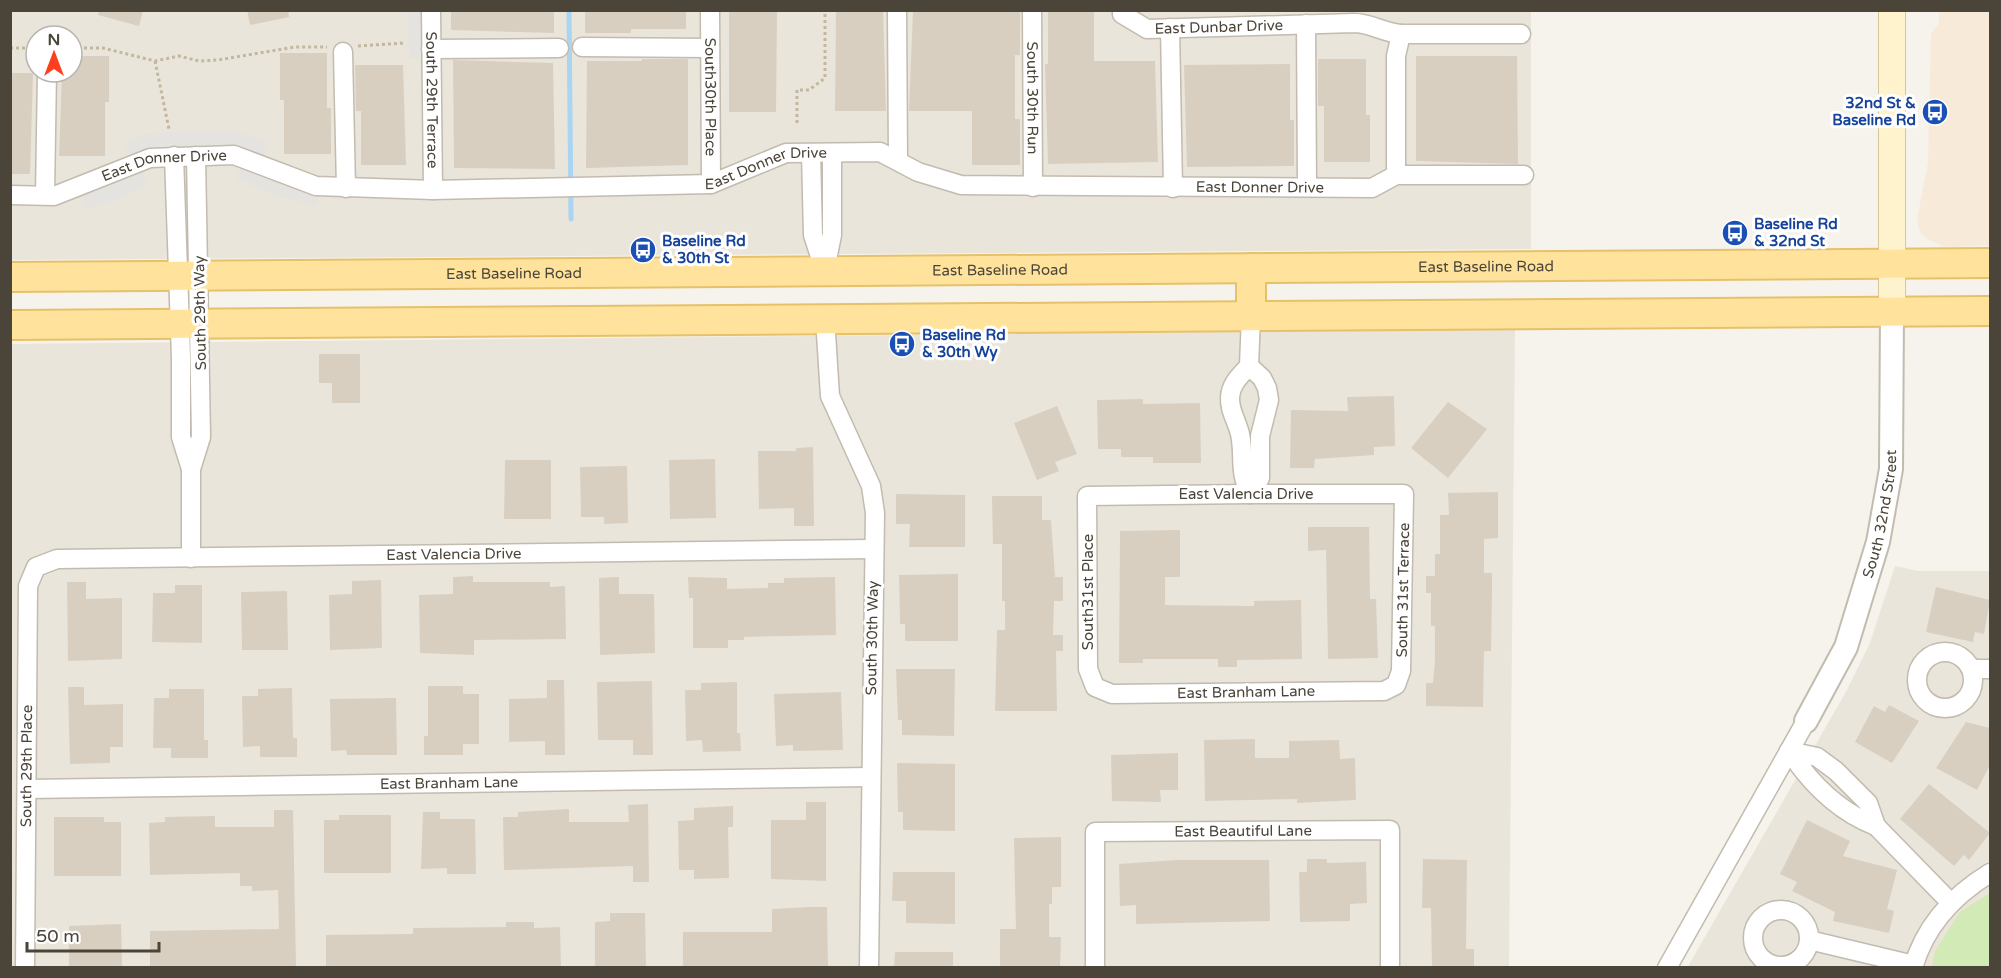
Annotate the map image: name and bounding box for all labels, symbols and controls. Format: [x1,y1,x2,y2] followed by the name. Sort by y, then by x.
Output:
[1154,16,1283,38] street label: East Dunbar Drive
[24,24,84,84] north arrow
[48,30,60,50] text: N
[422,31,442,169] street label: South 29th Terrace
[701,38,720,156] street label: South30th Place
[1023,42,1042,154] street label: South 30th Run
[1832,94,1916,129] place label: 32nd St & Baseline Rd
[1920,97,1950,127] bus stop icon: 32nd St & Baseline Rd
[705,144,827,193] street label: East Donner Drive
[99,146,227,185] street label: East Donner Drive
[1196,178,1324,197] street label: East Donner Drive
[1754,215,1838,250] place label: Baseline Rd & 32nd St
[1720,218,1750,248] bus stop icon: Baseline Rd & 32nd St
[662,232,746,267] place label: Baseline Rd & 30th St
[628,235,658,265] bus stop icon: Baseline Rd & 30th St
[190,255,210,371] street label: South 29th Way
[1418,257,1554,276] street label: East Baseline Road
[932,261,1068,279] street label: East Baseline Road
[446,264,582,283] street label: East Baseline Road
[922,326,1006,362] place label: Baseline Rd & 30th Wy
[887,329,917,359] bus stop icon: Baseline Rd & 30th Wy
[1859,449,1900,580] street label: South 32nd Street
[1178,485,1314,503] street label: East Valencia Drive
[1393,522,1413,658] street label: South 31st Terrace
[1079,534,1097,650] street label: South31st Place
[386,544,522,564] street label: East Valencia Drive
[862,580,882,696] street label: South 30th Way
[1177,682,1315,702] street label: East Branham Lane
[17,705,36,827] street label: South 29th Place
[380,773,518,793] street label: East Branham Lane
[1174,822,1312,840] street label: East Beautiful Lane
[27,915,159,953] scale bar
[36,925,80,947] text: 50 m

